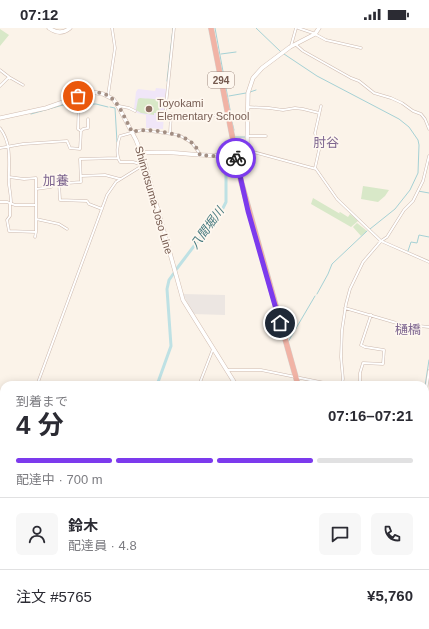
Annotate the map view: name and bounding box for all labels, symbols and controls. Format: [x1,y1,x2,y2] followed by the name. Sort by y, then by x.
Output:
[20,6,58,23] text: 07:12
[208,72,234,88] road number: 294
[61,79,95,113] pin
[67,85,89,107] icon: bag
[157,97,249,122] place label: Toyokami Elementary School
[144,104,154,114] marker: Toyokami Elementary School
[313,135,339,150] district label: 肘谷
[216,138,256,178] courier
[133,145,175,255] street label: Shimotsuma-Joso Line
[225,147,247,169] icon: bike
[43,173,69,188] district label: 加養
[187,203,228,252] water label: 八間堀川
[263,306,297,340] pin
[269,312,291,334] icon: home
[395,322,421,337] district label: 樋橋
[16,394,68,409] text: 到着まで
[328,407,413,424] text: 07:16–07:21
[16,410,64,440] text: 4 分
[16,472,103,487] text: 配達中 · 700 m
[16,513,58,555] button: person
[319,513,361,555] button: chat
[371,513,413,555] button: phone
[68,517,98,534] text: 鈴木
[68,538,137,553] text: 配達員 · 4.8
[367,587,413,604] text: ¥5,760
[16,588,92,605] text: 注文 #5765

